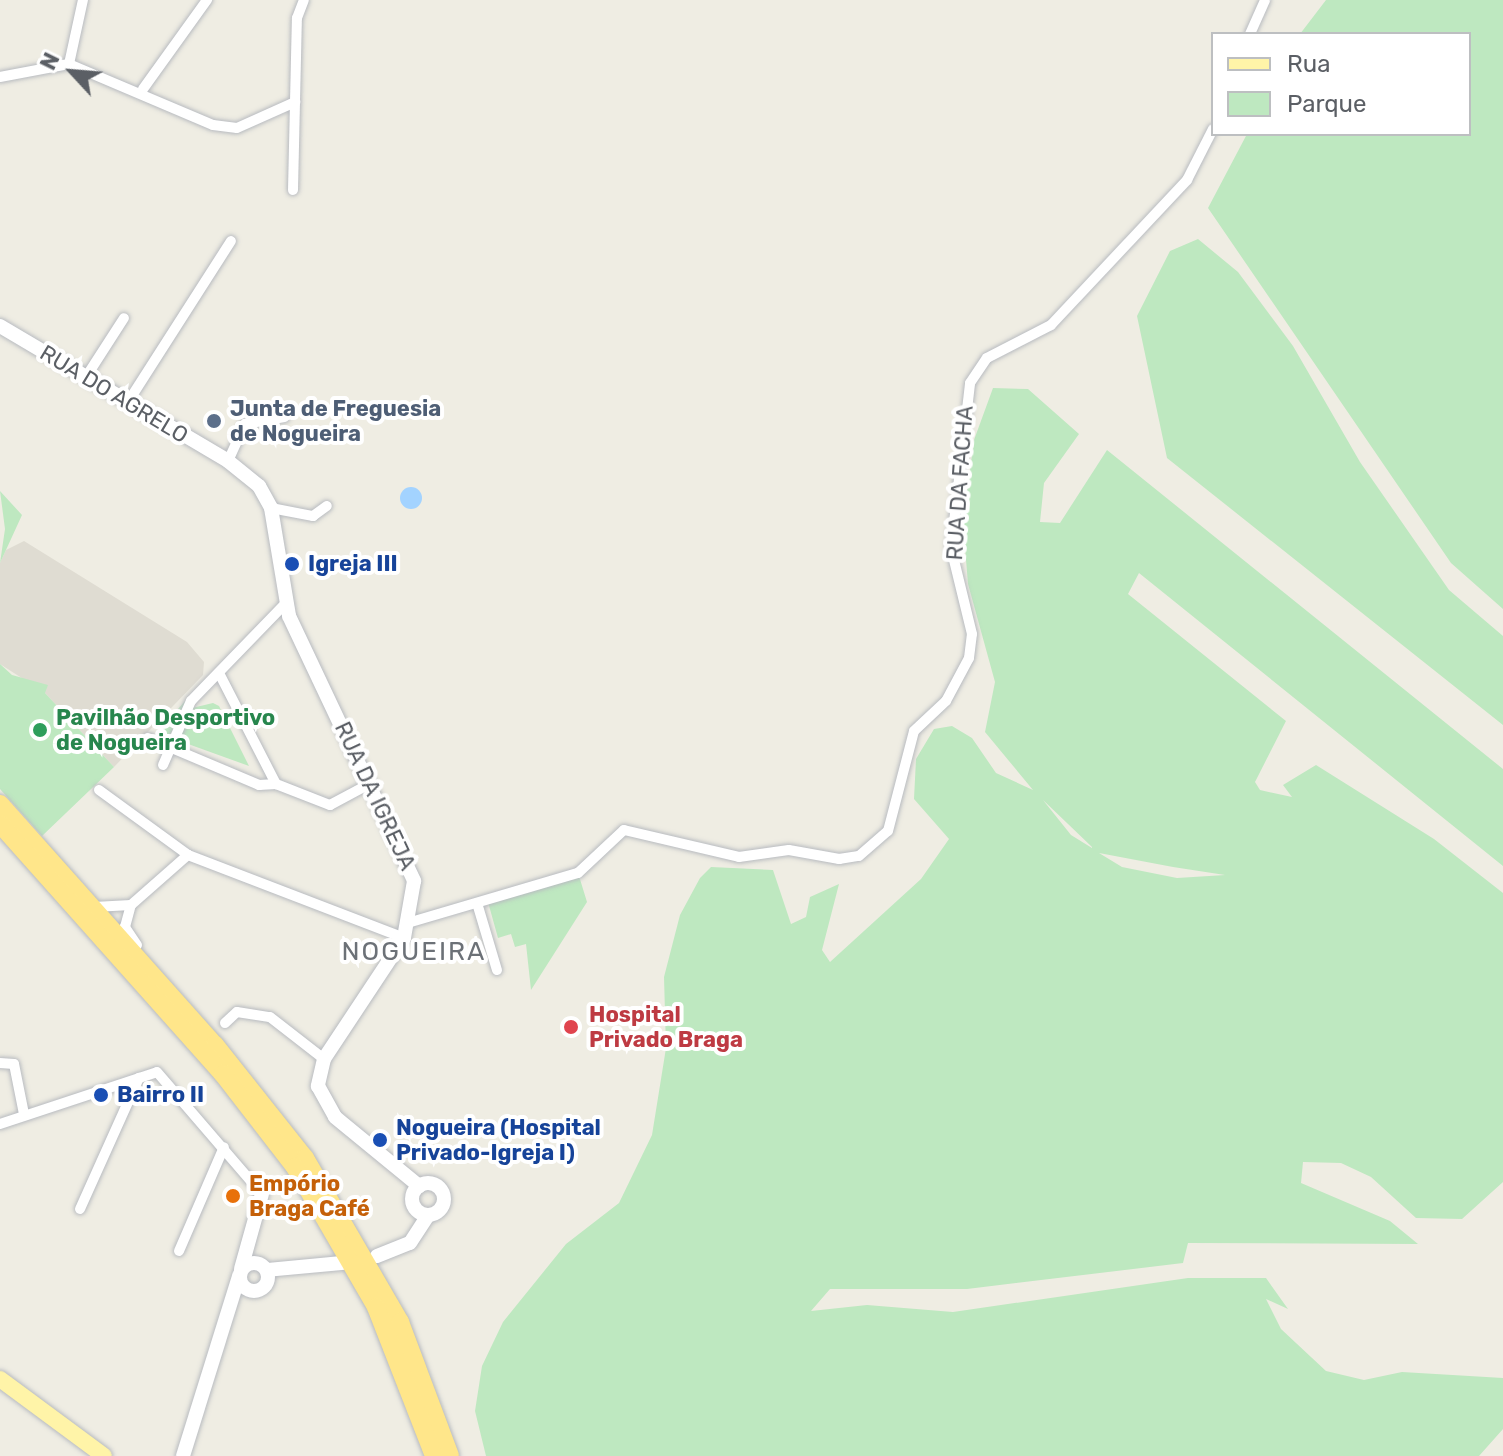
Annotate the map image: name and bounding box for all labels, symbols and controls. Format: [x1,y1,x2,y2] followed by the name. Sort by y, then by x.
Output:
[32,32,112,112] north arrow
[1211,32,1471,136] legend
[34,48,66,74] text: N
[1287,50,1330,78] text: Rua
[1287,90,1366,118] text: Parque
[35,339,193,449] street label: RUA DO AGRELO
[230,395,441,446] place label: Junta de Freguesia de Nogueira
[941,404,979,562] street label: RUA DA FACHA
[205,412,223,430] marker: Junta de Freguesia de Nogueira
[308,551,398,577] place label: Igreja III
[283,555,301,573] marker: Igreja III
[56,704,275,756] place label: Pavilhão Desportivo de Nogueira
[329,717,421,875] street label: RUA DA IGREJA
[31,721,49,739] marker: Pavilhão Desportivo de Nogueira
[342,936,486,968] district label: NOGUEIRA
[589,1001,743,1052] place label: Hospital Privado Braga
[560,1016,582,1038] marker: Hospital Privado Braga
[117,1082,204,1108] place label: Bairro II
[92,1086,110,1104] marker: Bairro II
[396,1114,601,1166] place label: Nogueira (Hospital Privado-Igreja I)
[371,1131,389,1149] marker: Nogueira (Hospital Privado-Igreja I)
[249,1170,370,1222] place label: Empório Braga Café
[224,1187,242,1205] marker: Empório Braga Café

